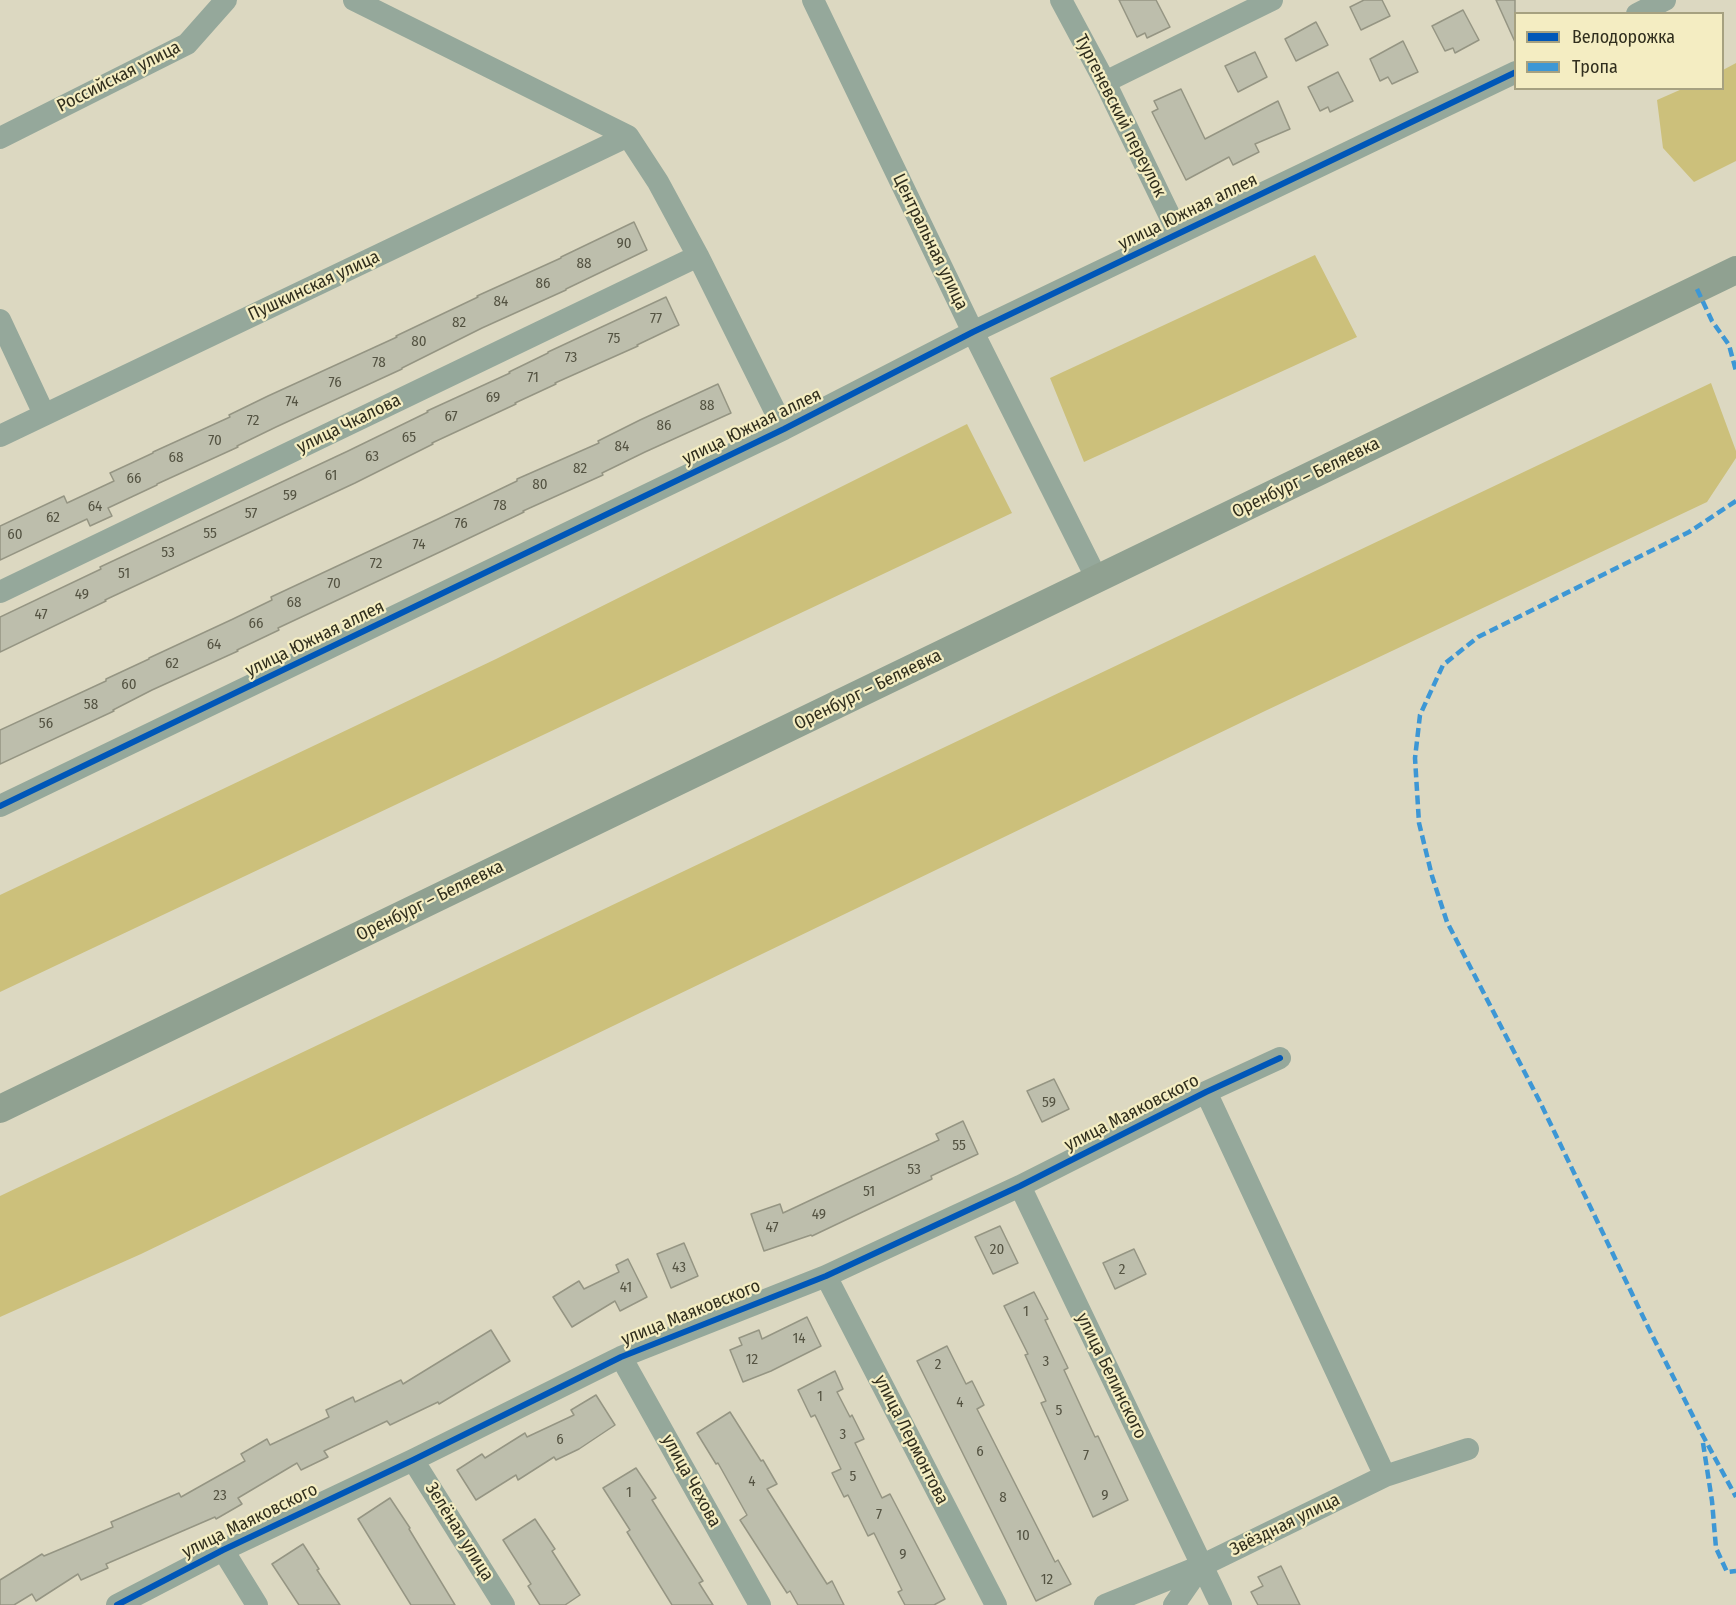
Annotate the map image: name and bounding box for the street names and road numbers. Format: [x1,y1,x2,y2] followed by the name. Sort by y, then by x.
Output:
[1070,31,1170,201] street label: Тургеневский переулок
[54,37,184,117] street label: Российская улица
[1115,169,1261,255] street label: улица Южная аллея
[888,170,972,314] street label: Центральная улица
[245,246,383,326] street label: Пушкинская улица
[679,384,825,470] street label: улица Южная аллея
[294,390,404,458] street label: улица Чкалова
[1229,433,1383,523] street label: Оренбург – Беляевка
[242,596,388,682] street label: улица Южная аллея
[791,645,945,735] street label: Оренбург – Беляевка
[353,856,507,946] street label: Оренбург – Беляевка
[1061,1070,1203,1156] street label: улица Маяковского
[618,1275,764,1351] street label: улица Маяковского
[1071,1310,1151,1442] street label: улица Белинского
[869,1372,953,1508] street label: улица Лермонтова
[657,1431,725,1531] street label: улица Чехова
[179,1479,321,1563] street label: улица Маяковского
[420,1479,498,1585] street label: Зелёная улица
[1227,1489,1343,1561] street label: Звёздная улица

